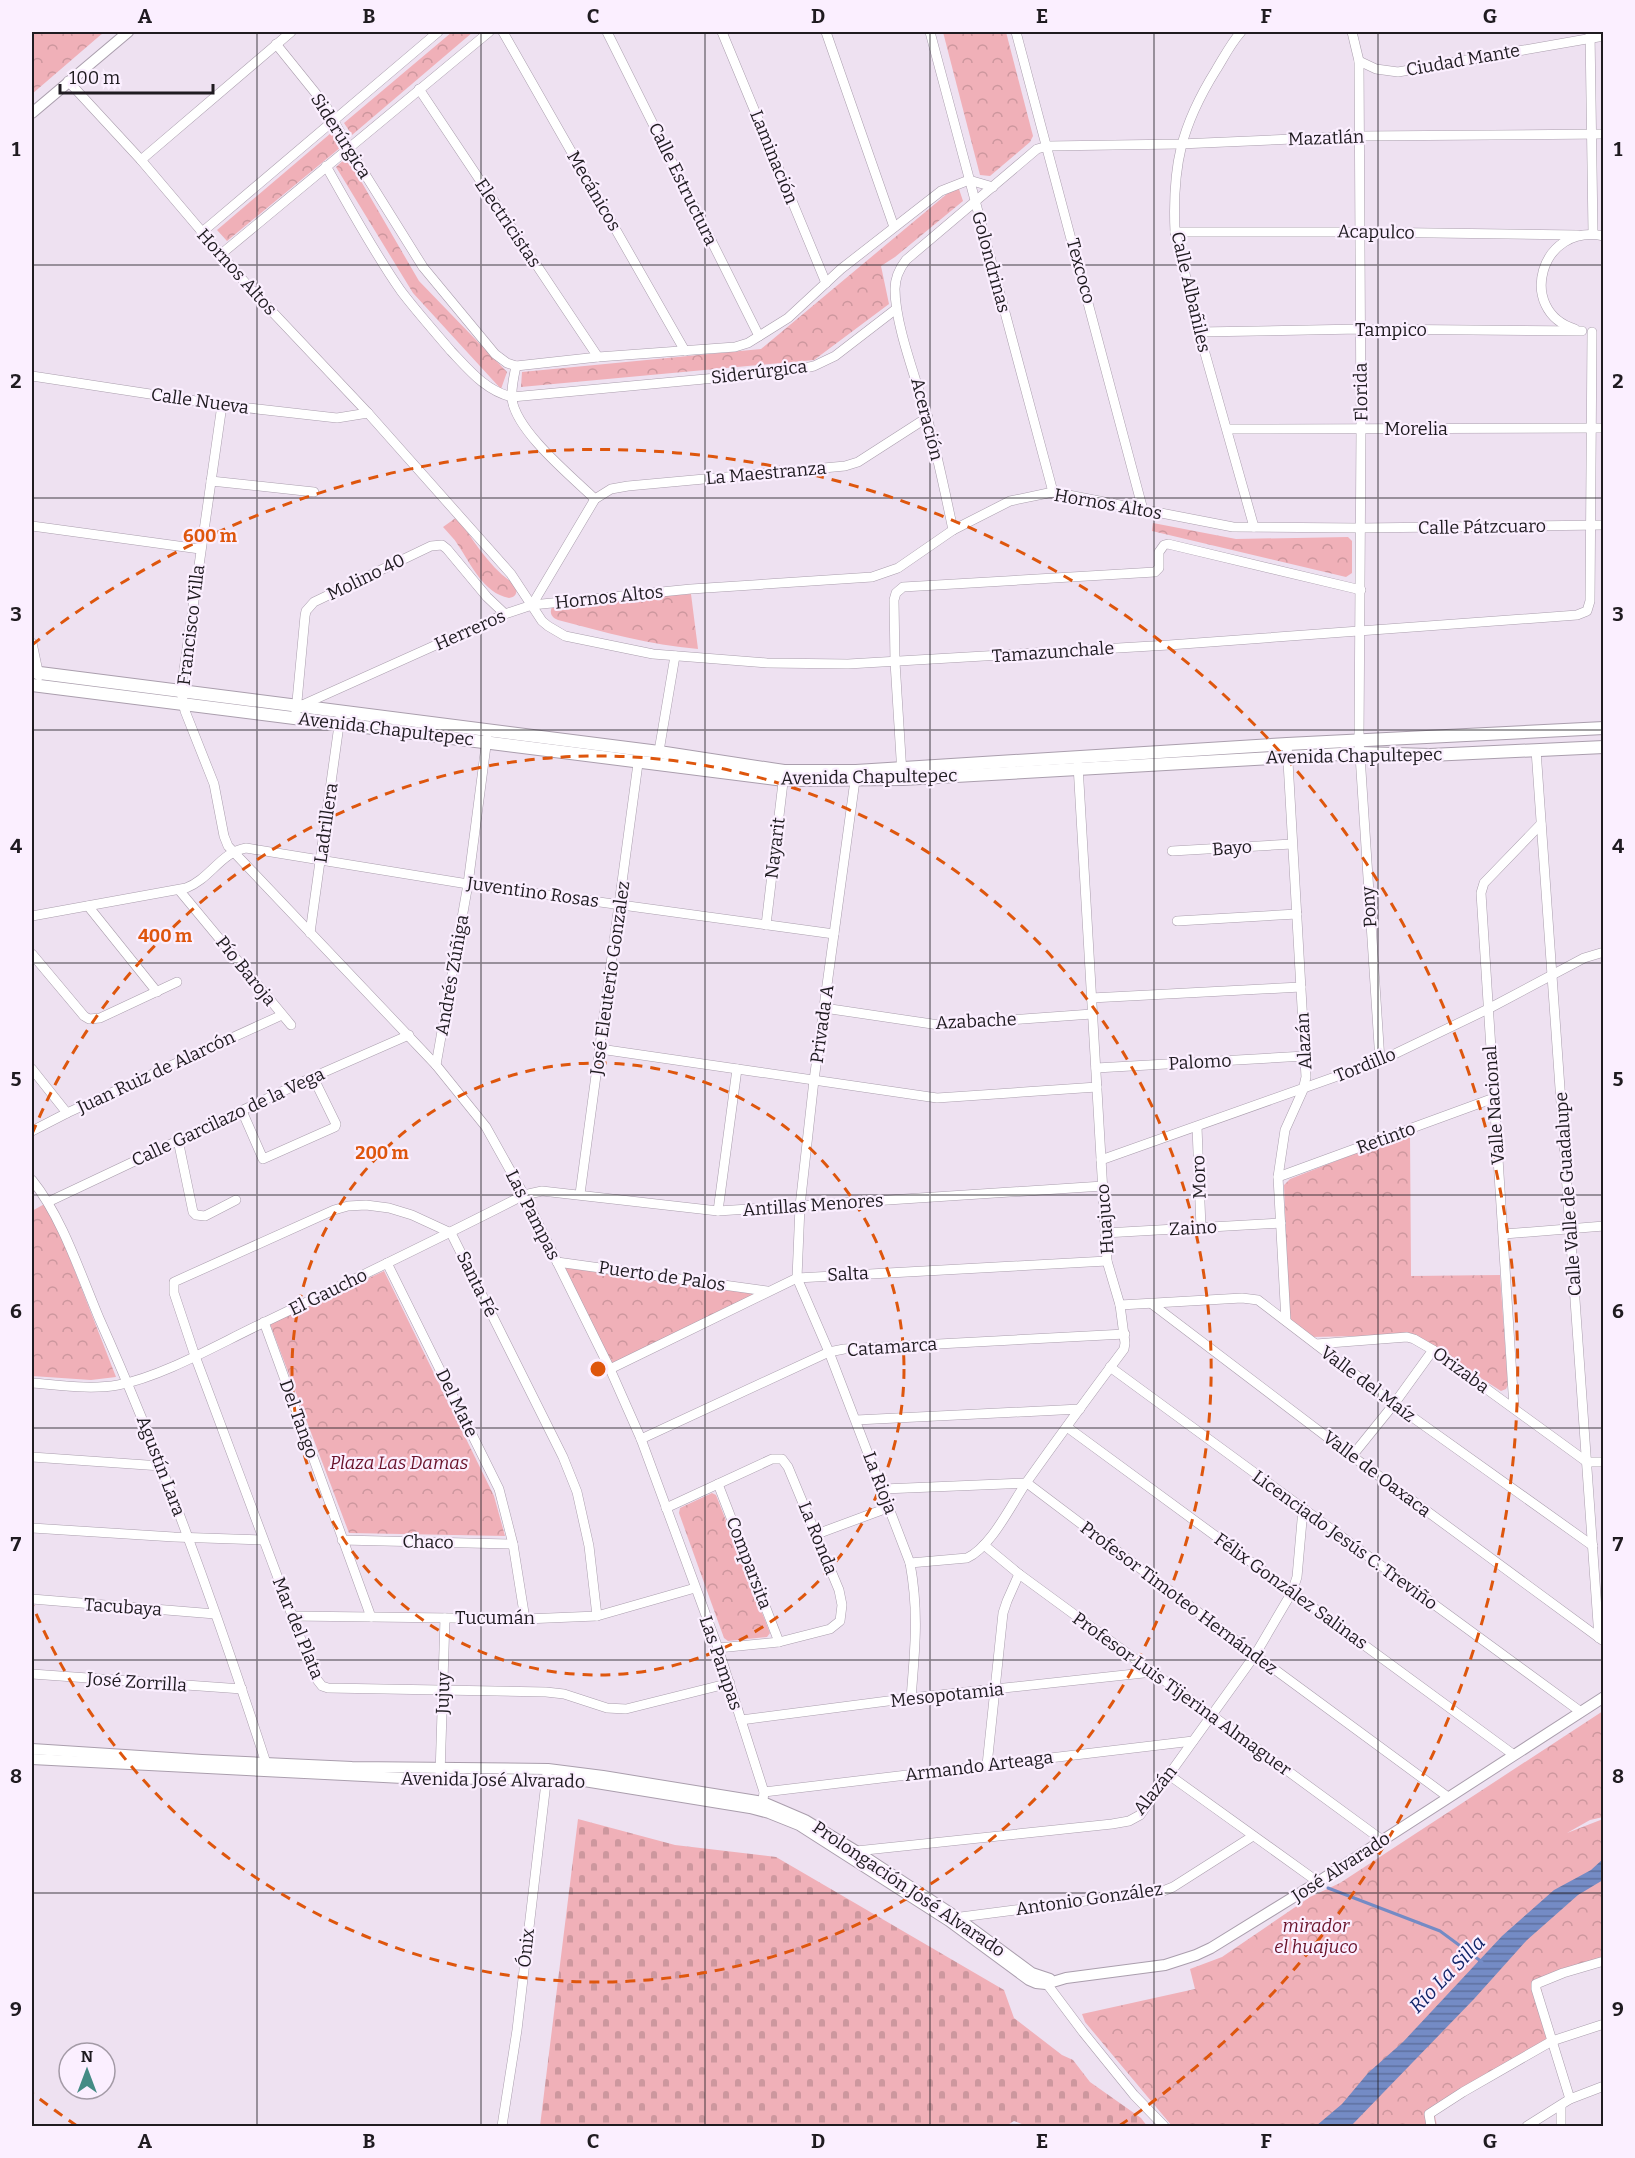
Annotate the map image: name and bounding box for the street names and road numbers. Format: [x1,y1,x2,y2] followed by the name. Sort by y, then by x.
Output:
[1404,39,1522,81] street label: Ciudad Mante
[306,89,376,183] street label: Siderúrgica
[745,107,803,208] street label: Laminación
[644,119,722,249] street label: Calle Estructura
[1287,126,1365,150] street label: Mazatlán
[562,147,626,235] street label: Mecánicos
[470,174,546,272] street label: Electricistas
[967,209,1015,315] street label: Golondrinas
[1337,220,1415,244] street label: Acapulco
[192,224,282,320] street label: Hornos Altos
[1166,229,1216,355] street label: Calle Albañiles
[1062,236,1100,306] street label: Texcoco
[1355,319,1427,341] street label: Tampico
[710,355,808,389] street label: Siderúrgica
[1349,362,1373,422] street label: Florida
[906,375,948,463] street label: Aceración
[150,383,251,419] street label: Calle Nueva
[1384,418,1448,440] street label: Morelia
[705,457,827,489] street label: La Maestranza
[1052,484,1164,524] street label: Hornos Altos
[1418,515,1546,539] street label: Calle Pátzcuaro
[323,549,409,605] street label: Molino 40
[173,563,209,687] street label: Francisco Villa
[554,580,664,614] street label: Hornos Altos
[431,605,509,655] street label: Herreros
[991,637,1115,667] street label: Tamazunchale
[297,707,475,751] street label: Avenida Chapultepec
[1265,743,1443,769] street label: Avenida Chapultepec
[780,764,958,790] street label: Avenida Chapultepec
[309,781,343,865] street label: Ladrillera
[760,815,790,880] street label: Nayarit
[1211,836,1253,860] street label: Bayo
[465,872,600,912] street label: Juventino Rosas
[585,880,635,1077] street label: José Eleuterio Gonzalez
[1357,885,1381,928] street label: Pony
[431,913,473,1037] street label: Andrés Zúñiga
[211,932,281,1010] street label: Pío Baroja
[806,983,838,1065] street label: Privada A
[935,1008,1017,1034] street label: Azabache
[1291,1011,1316,1070] street label: Alazán
[73,1026,239,1119] street label: Juan Ruiz de Alarcón
[1331,1043,1399,1087] street label: Tordillo
[1479,1045,1509,1165] street label: Valle Nacional
[1168,1049,1232,1075] street label: Palomo
[128,1063,328,1171] street label: Calle Garcilazo de la Vega
[1550,1091,1586,1297] street label: Calle Valle de Guadalupe
[1353,1117,1419,1159] street label: Retinto
[1187,1155,1211,1199] street label: Moro
[501,1166,565,1264] street label: Las Pampas
[1092,1183,1118,1255] street label: Huajuco
[742,1189,884,1221] street label: Antillas Menores
[1168,1216,1218,1240] street label: Zaino
[452,1247,502,1321] street label: Santa Fé
[597,1256,727,1296] street label: Puerto de Palos
[827,1262,869,1286] street label: Salta
[285,1264,371,1320] street label: El Gaucho
[846,1333,938,1361] street label: Catamarca
[1316,1341,1420,1427] street label: Valle del Maíz
[1428,1342,1494,1398] street label: Orizaba
[431,1365,483,1441] street label: Del Mate
[275,1377,323,1461] street label: Del Tango
[132,1413,190,1519] street label: Agustín Lara
[1319,1426,1436,1522] street label: Valle de Oaxaca
[858,1449,902,1517] street label: La Rioja
[1248,1465,1442,1615] street label: Licenciado Jesús C. Treviño
[793,1498,843,1578] street label: La Ronda
[721,1514,777,1612] street label: Comparsita
[1076,1517,1282,1679] street label: Profesor Timoteo Hernández
[1210,1528,1372,1654] street label: Félix González Salinas
[402,1531,454,1553] street label: Chaco
[268,1574,328,1682] street label: Mar del Plata
[83,1593,163,1621] street label: Tacubaya
[455,1607,536,1629] street label: Tucumán
[1068,1607,1296,1781] street label: Profesor Luis Tijerina Almaguer
[695,1613,747,1713] street label: Las Pampas
[85,1667,188,1696] street label: José Zorrilla
[431,1671,455,1715] street label: Jujuy
[889,1678,1005,1712] street label: Mesopotamia
[904,1746,1055,1786] street label: Armando Arteaga
[1128,1760,1182,1819] street label: Alazán
[401,1767,585,1793] street label: Avenida José Alvarado
[809,1816,1009,1962] street label: Prolongación José Alvarado
[1287,1827,1394,1907] street label: José Alvarado
[1014,1878,1164,1920] street label: Antonio González
[513,1927,539,1969] street label: Ónix

